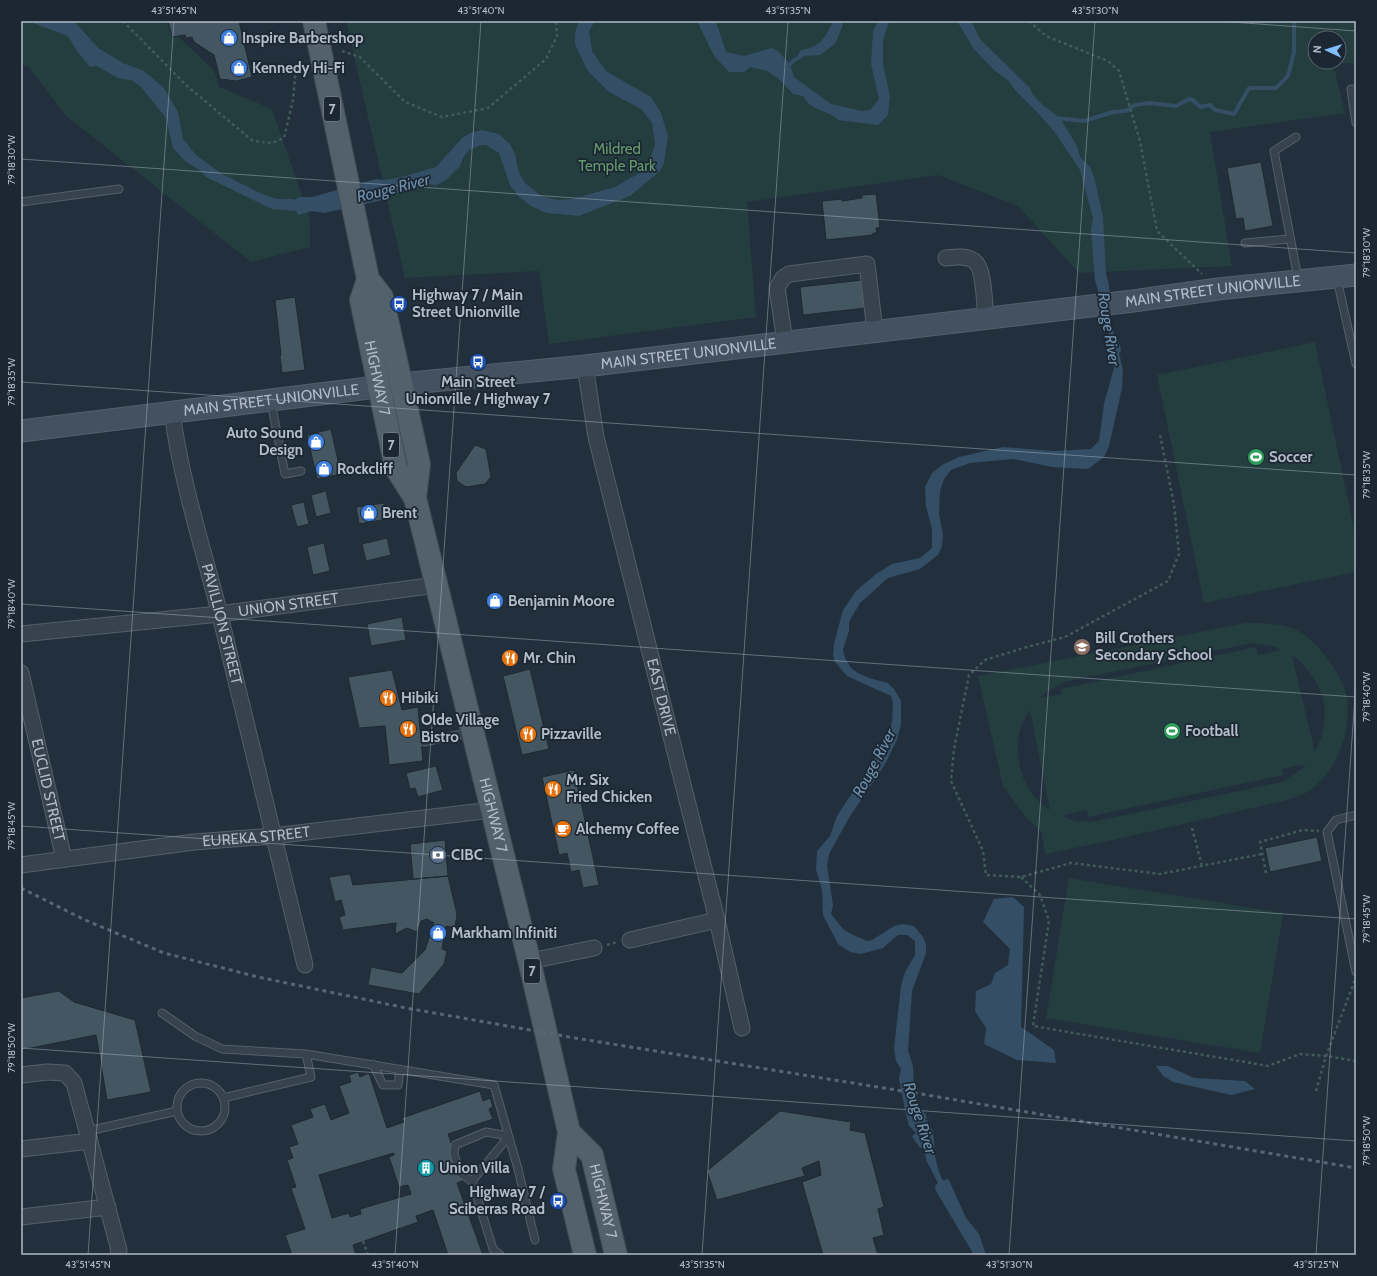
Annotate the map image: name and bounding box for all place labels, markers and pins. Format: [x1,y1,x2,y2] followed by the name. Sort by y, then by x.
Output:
[219,28,239,48] shop icon: Inspire Barbershop
[242,29,364,47] place label: Inspire Barbershop
[229,58,249,78] shop icon: Kennedy Hi-Fi
[252,59,345,77] place label: Kennedy Hi-Fi
[412,286,523,321] place label: Highway 7 / Main Street Unionville
[389,294,409,314] bus stop icon: Highway 7 / Main Street Unionville
[468,352,488,372] bus stop icon: Main Street Unionville / Highway 7
[406,373,551,408] place label: Main Street Unionville / Highway 7
[226,424,303,459] place label: Auto Sound Design
[306,432,326,452] shop icon: Auto Sound Design
[1246,447,1266,467] sports icon: Soccer
[1269,448,1313,466] place label: Soccer
[314,459,334,479] shop icon: Rockcliff
[337,460,393,478] place label: Rockcliff
[359,503,379,523] shop icon: Brent
[382,504,417,522] place label: Brent
[485,591,505,611] shop icon: Benjamin Moore
[508,592,615,610] place label: Benjamin Moore
[1095,629,1212,664] place label: Bill Crothers Secondary School
[1072,637,1092,657] school or university icon: Bill Crothers Secondary School
[500,648,520,668] restaurant icon: Mr. Chin
[523,649,576,667] place label: Mr. Chin
[378,688,398,708] restaurant icon: Hibiki
[401,689,438,707] place label: Hibiki
[421,711,499,746] place label: Olde Village Bistro
[398,719,418,739] restaurant icon: Olde Village Bistro
[1162,721,1182,741] sports icon: Football
[1185,722,1238,740] place label: Football
[518,724,538,744] restaurant icon: Pizzaville
[541,725,602,743] place label: Pizzaville
[566,771,652,806] place label: Mr. Six Fried Chicken
[543,779,563,799] restaurant icon: Mr. Six Fried Chicken
[553,819,573,839] cafe icon: Alchemy Coffee
[576,820,679,838] place label: Alchemy Coffee
[428,845,448,865] bank icon: CIBC
[451,846,483,864] place label: CIBC
[428,923,448,943] shop icon: Markham Infiniti
[451,924,557,942] place label: Markham Infiniti
[416,1158,436,1178] building icon: Union Villa
[439,1159,510,1177] place label: Union Villa
[449,1183,546,1218] place label: Highway 7 / Sciberras Road
[548,1191,568,1211] bus stop icon: Highway 7 / Sciberras Road

